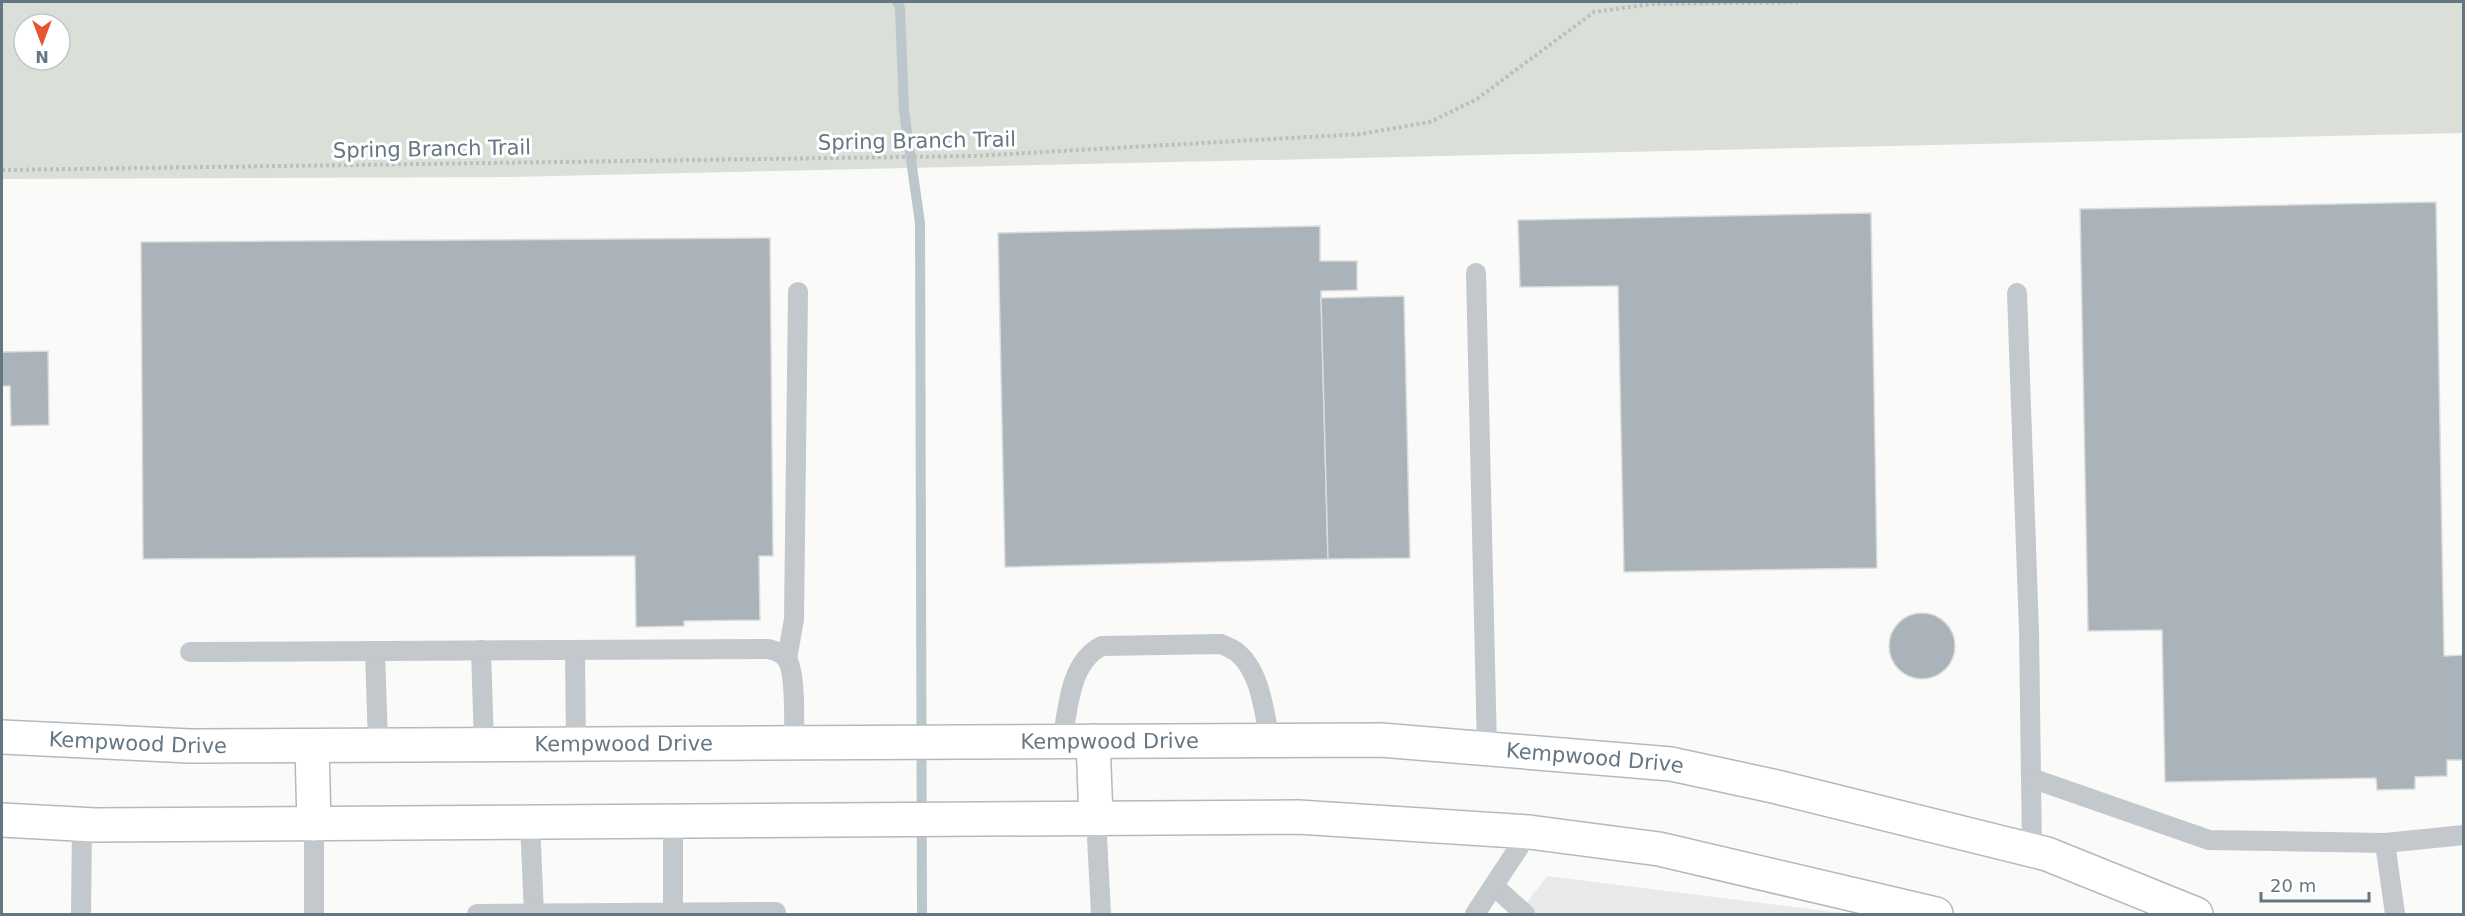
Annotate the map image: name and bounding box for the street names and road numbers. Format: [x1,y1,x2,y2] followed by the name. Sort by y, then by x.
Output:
[818,127,1016,155] street label: Spring Branch Trail
[333,135,531,163] street label: Spring Branch Trail
[48,727,227,758] street label: Kempwood Drive
[1021,729,1199,754] street label: Kempwood Drive
[535,731,713,756] street label: Kempwood Drive
[1505,738,1686,778] street label: Kempwood Drive

